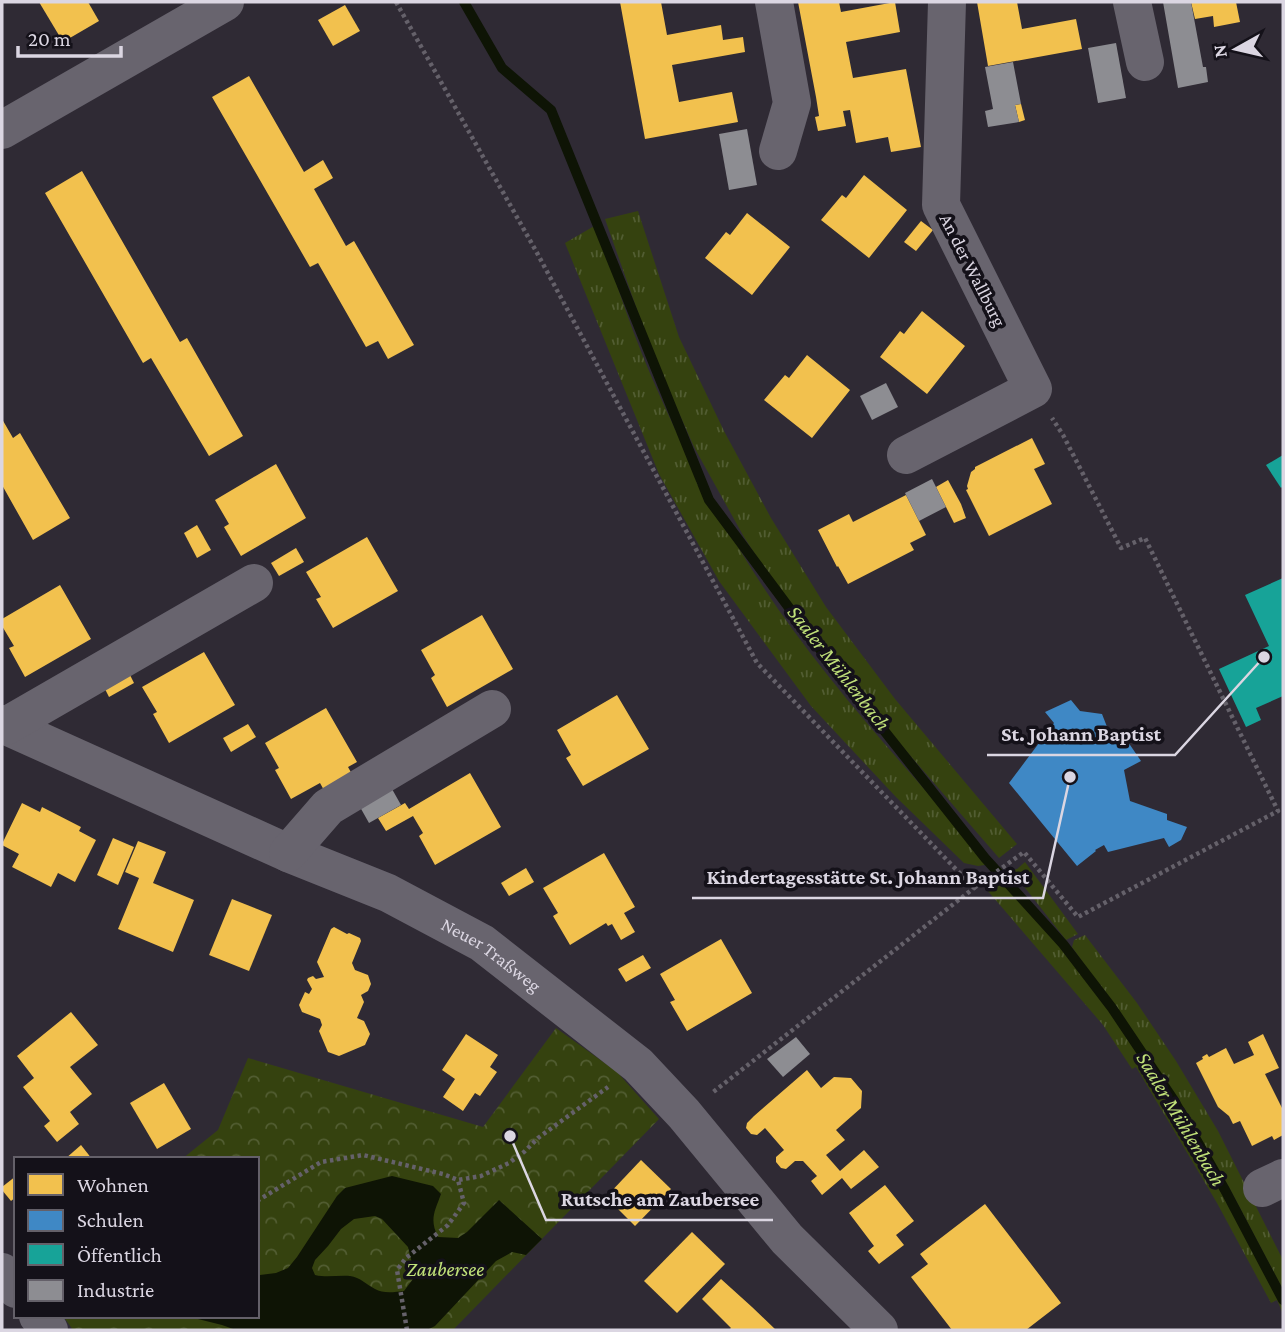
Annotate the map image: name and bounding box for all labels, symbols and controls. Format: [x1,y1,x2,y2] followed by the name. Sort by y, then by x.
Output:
[18,14,121,58] scale bar
[1201,14,1271,84] north arrow
[28,27,71,51] text: 20 m
[1208,43,1231,59] text: N
[935,210,1011,330] street label: An der Wallburg
[783,601,895,735] water label: Saaler Mühlenbach
[987,713,1175,755] callout: St. Johann Baptist
[1001,722,1161,746] text: St. Johann Baptist
[692,856,1043,898] callout: Kindertagesstätte St. Johann Baptist
[707,865,1030,889] text: Kindertagesstätte St. Johann Baptist
[438,913,546,996] street label: Neuer Traßweg
[1131,1048,1231,1190] water label: Saaler Mühlenbach
[14,1157,259,1318] legend
[77,1173,149,1197] text: Wohnen
[546,1178,773,1220] callout: Rutsche am Zaubersee
[561,1187,759,1211] text: Rutsche am Zaubersee
[77,1208,144,1232] text: Schulen
[77,1243,162,1267] text: Öffentlich
[406,1257,484,1281] water label: Zaubersee
[77,1278,154,1302] text: Industrie

